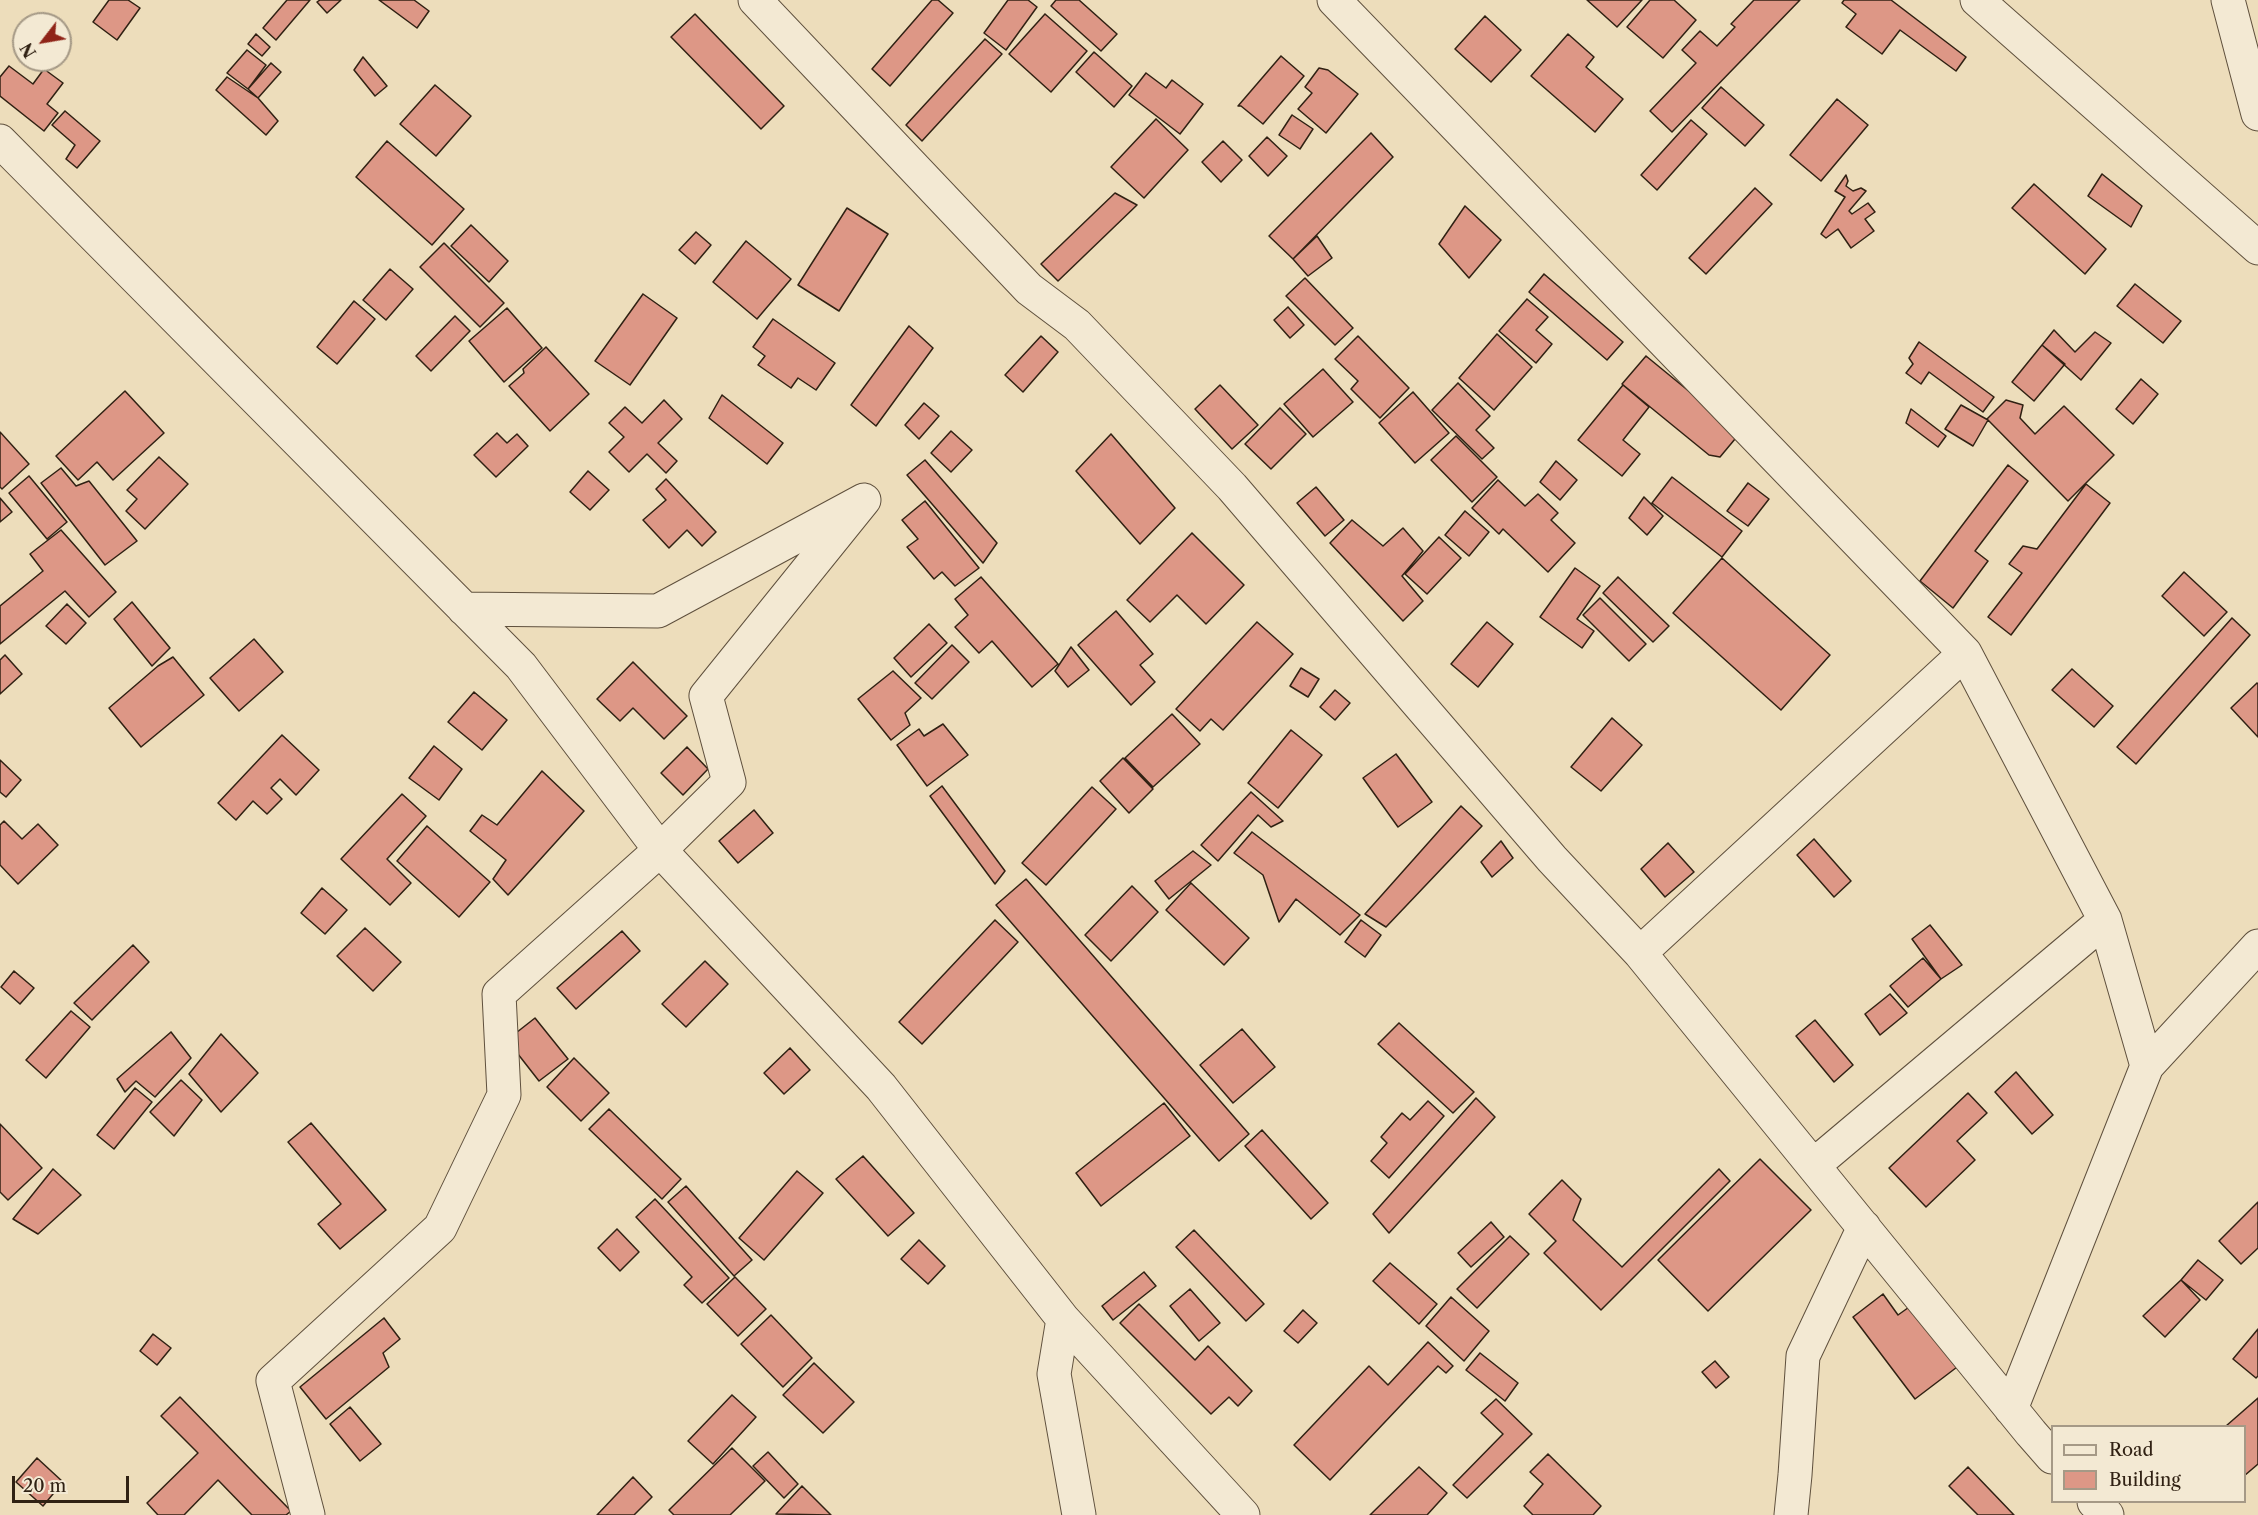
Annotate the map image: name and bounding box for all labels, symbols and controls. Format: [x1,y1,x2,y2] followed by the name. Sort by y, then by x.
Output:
[12,12,72,72] north arrow
[16,39,40,61] text: N
[2051,1425,2246,1503] legend
[2109,1439,2154,1461] text: Road
[15,1464,132,1502] scale bar
[2109,1469,2181,1491] text: Building
[23,1475,66,1497] text: 20 m

